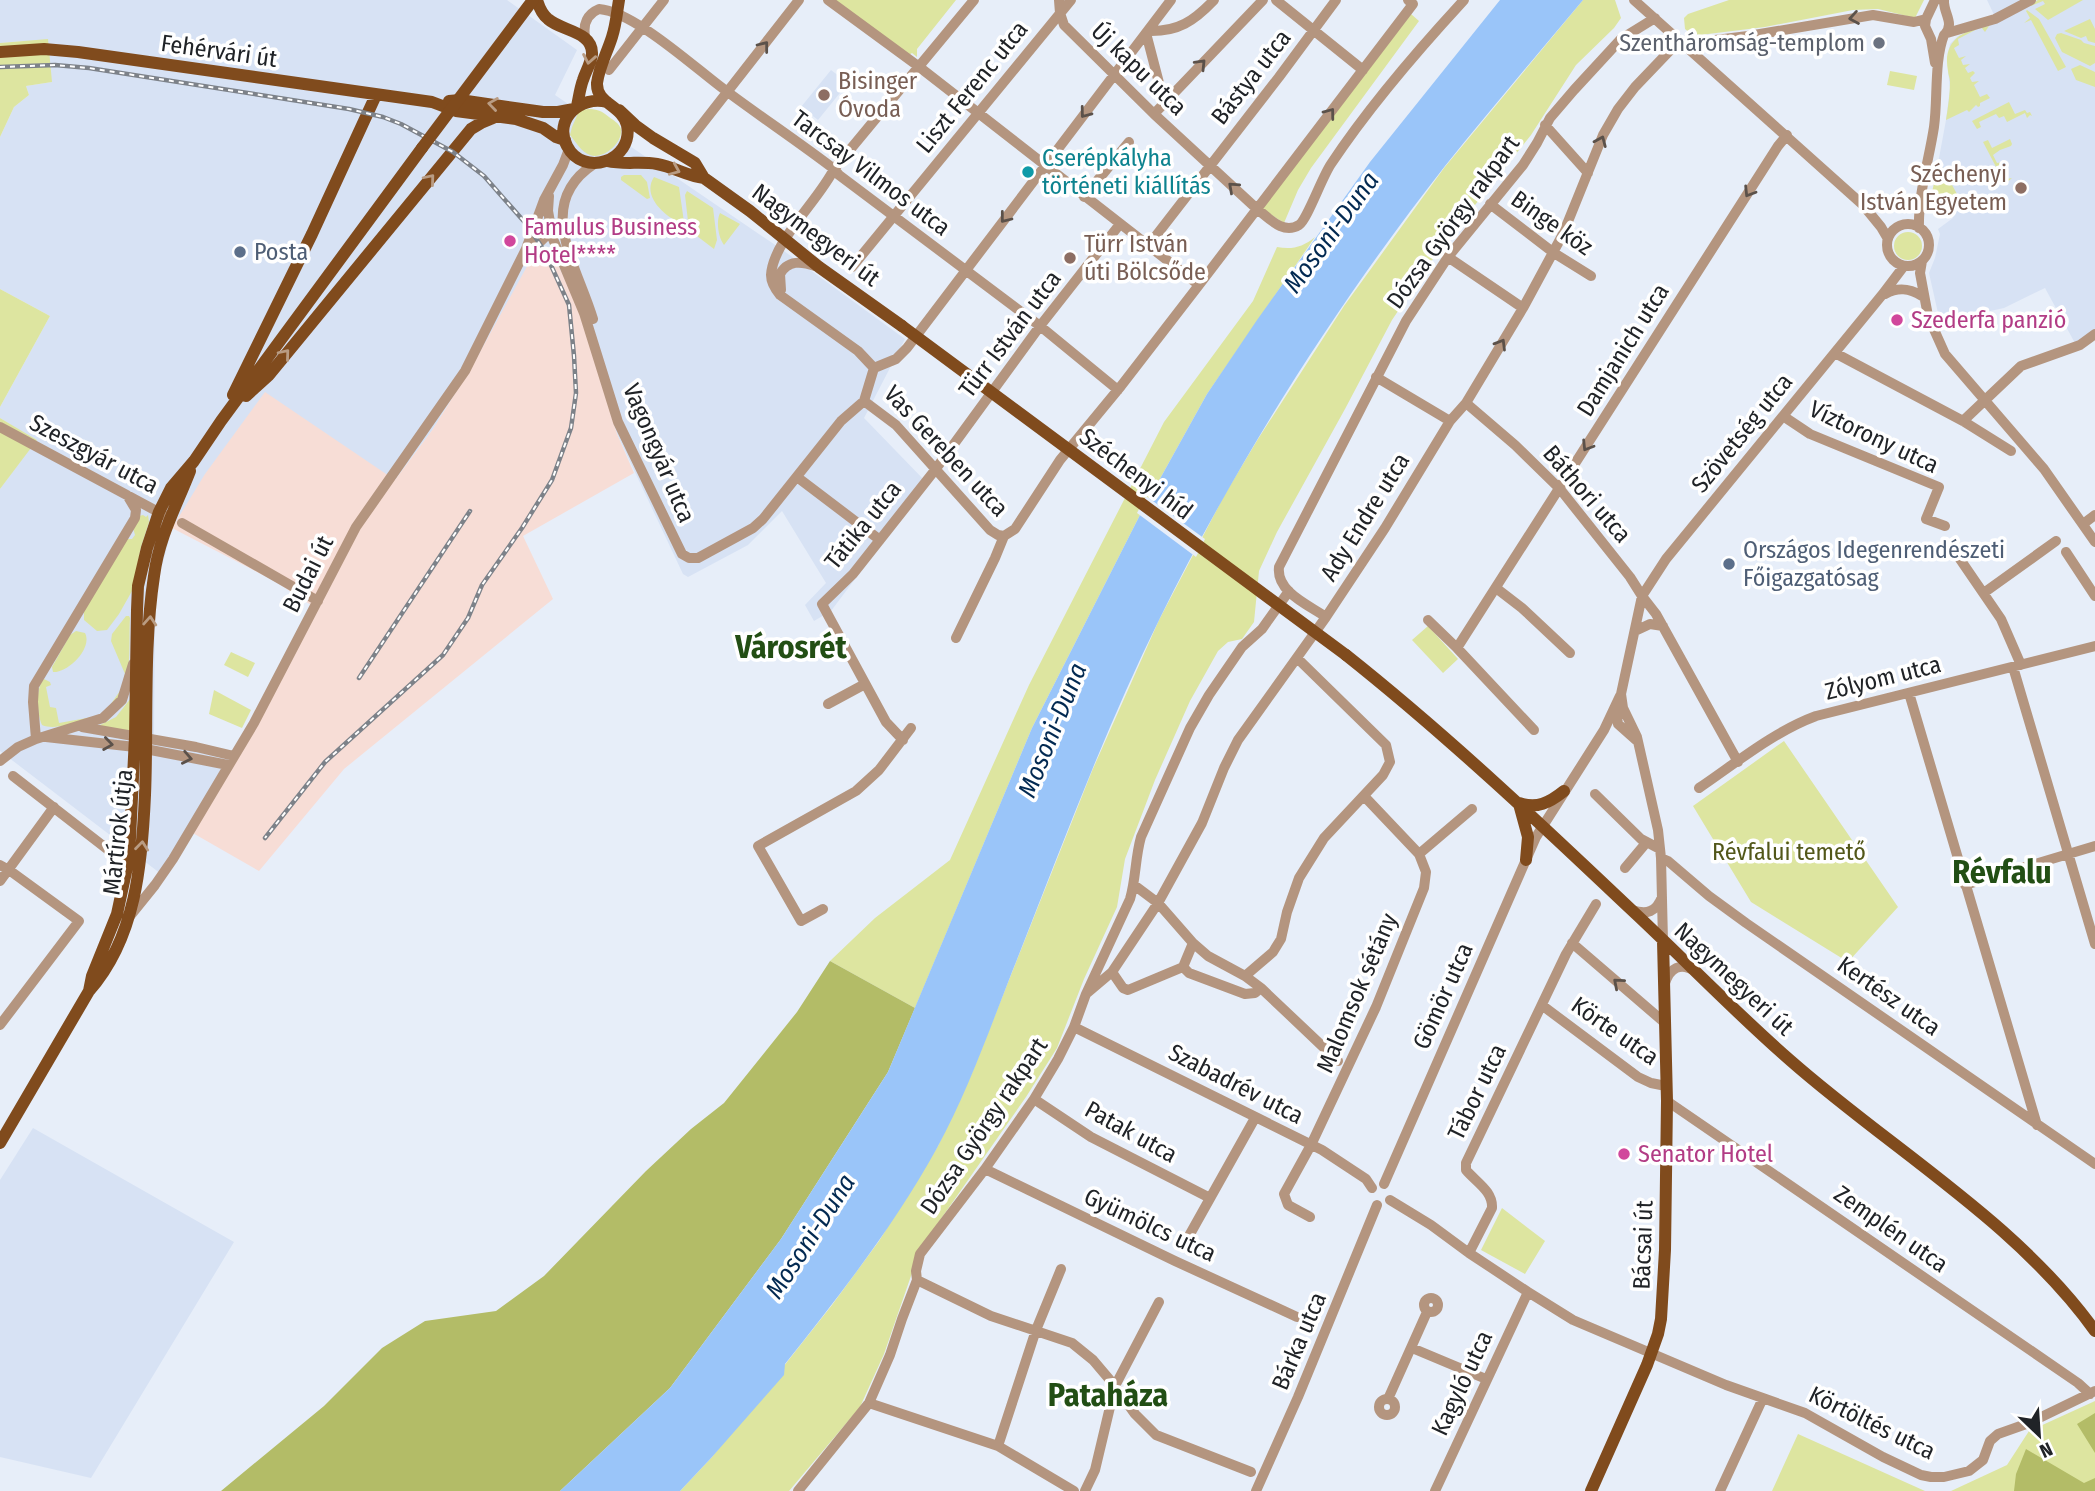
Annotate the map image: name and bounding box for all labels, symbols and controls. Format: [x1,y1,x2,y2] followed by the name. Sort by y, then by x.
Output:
[1849,10,1860,25] one-way arrow
[910,15,1034,159] street label: Liszt Ferenc utca
[1086,16,1193,121] street label: Új kapu utca
[1205,24,1297,130] street label: Bástya utca
[159,29,279,73] street label: Fehérvári út
[1619,29,1865,57] place label: Szentháromság-templom
[1871,35,1887,51] marker: Szentháromság-templom
[755,41,768,54] one-way arrow
[582,53,597,65] one-way arrow
[1192,59,1205,72] one-way arrow
[838,67,918,123] place label: Bisinger Óvoda
[816,87,832,103] marker: Bisinger Óvoda
[487,97,499,112] one-way arrow
[786,104,956,242] street label: Tarcsay Vilmos utca
[1081,105,1094,118] one-way arrow
[1322,108,1335,121] one-way arrow
[1381,130,1525,314] street label: Dózsa György rakpart
[1593,136,1607,148] one-way arrow
[1042,144,1211,200] place label: Cserépkályha történeti kiállítás
[1860,160,2007,216] place label: Széchenyi István Egyetem
[668,162,680,176] one-way arrow
[1020,164,1036,180] marker: Cserépkályha történeti kiállítás
[1277,166,1386,299] water label: Mosoni-Duna
[422,175,435,187] one-way arrow
[747,178,885,292] street label: Nagymegyeri út
[2013,180,2029,196] marker: Széchenyi István Egyetem
[1228,183,1241,195] one-way arrow
[1744,184,1757,197] one-way arrow
[1506,185,1598,261] street label: Binge köz
[1001,210,1014,223] one-way arrow
[524,213,697,269] place label: Famulus Business Hotel****
[1084,230,1206,286] place label: Türr István úti Bölcsőde
[502,233,518,249] marker: Famulus Business Hotel****
[254,238,308,266] place label: Posta
[232,244,248,260] marker: Posta
[1062,250,1078,266] marker: Türr István úti Bölcsőde
[953,265,1067,403] street label: Türr István utca
[1571,279,1675,421] street label: Damjanich utca
[1911,306,2066,334] place label: Szederfa panzió
[1889,312,1905,328] marker: Szederfa panzió
[1493,339,1506,352] one-way arrow
[277,350,290,362] one-way arrow
[1686,368,1798,498] street label: Szövetség utca
[617,379,701,527] street label: Vagongyár utca
[878,380,1014,522] street label: Vas Gereben utca
[1805,395,1943,479] street label: Víztorony utca
[25,408,163,500] street label: Szeszgyár utca
[1074,422,1198,526] street label: Széchenyi híd
[1583,438,1596,451] one-way arrow
[1537,440,1637,548] street label: Báthori utca
[1315,448,1415,586] street label: Ady Endre utca
[819,475,907,575] street label: Tátika utca
[277,531,339,617] street label: Budai út
[1743,536,2005,592] place label: Országos Idegenrendészeti Főigazgatósag
[1721,556,1737,572] marker: Országos Idegenrendészeti Főigazgatósag
[142,615,157,626] one-way arrow
[734,628,848,666] district label: Városrét
[1822,650,1944,706] street label: Zólyom utca
[1011,659,1093,802] water label: Mosoni-Duna
[102,736,114,751] one-way arrow
[181,749,193,764] one-way arrow
[97,768,139,896] street label: Mártírok útja
[1712,838,1866,866] park label: Révfalui temető
[134,840,149,851] one-way arrow
[1952,853,2052,891] district label: Révfalu
[1311,909,1403,1077] street label: Malomsok sétány
[1669,917,1799,1041] street label: Nagymegyeri út
[1407,939,1479,1053] street label: Gömör utca
[1832,950,1946,1042] street label: Kertész utca
[1614,979,1627,991] one-way arrow
[1566,991,1664,1071] street label: Körte utca
[915,1032,1054,1220] street label: Dózsa György rakpart
[1164,1038,1308,1130] street label: Szabadrév utca
[1442,1040,1512,1144] street label: Tábor utca
[1080,1095,1182,1169] street label: Patak utca
[1638,1140,1773,1168] place label: Senator Hotel
[1616,1146,1632,1162] marker: Senator Hotel
[759,1168,862,1304] water label: Mosoni-Duna
[1829,1180,1953,1278] street label: Zemplén utca
[1080,1182,1220,1268] street label: Gyümölcs utca
[1627,1200,1659,1290] street label: Bácsai út
[1266,1288,1332,1394] street label: Bárka utca
[1426,1326,1498,1440] street label: Kagyló utca
[1048,1376,1168,1414] district label: Pataháza
[1804,1380,1940,1466] street label: Körtöltés utca
[2004,1400,2074,1470] north arrow
[2036,1437,2056,1463] text: N

